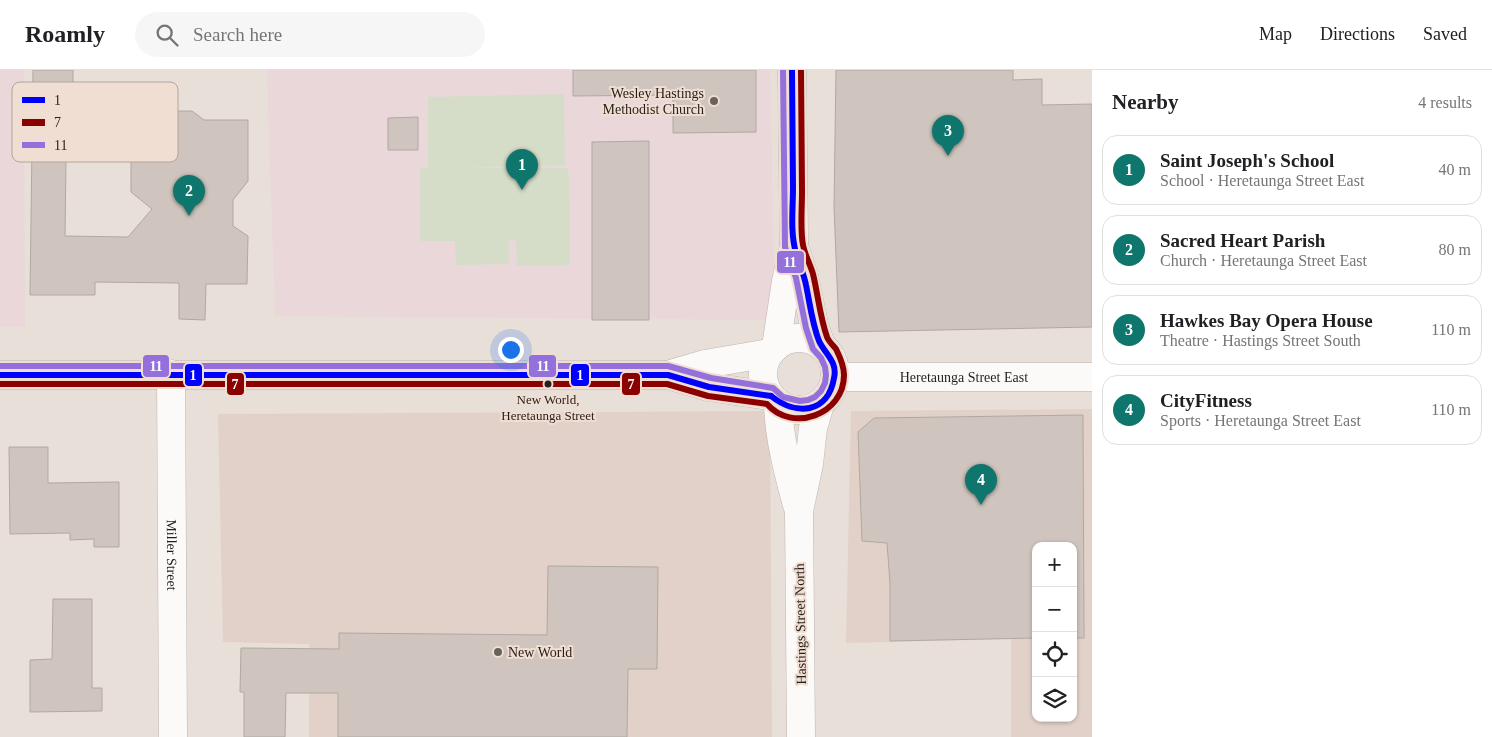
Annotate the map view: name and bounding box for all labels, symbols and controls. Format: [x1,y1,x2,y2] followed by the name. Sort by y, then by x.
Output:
[135,12,485,57] search box
[25,21,105,47] text: Roamly
[153,21,181,49] icon: search
[193,24,282,45] text: Search here
[1259,24,1292,44] text: Map
[1320,24,1395,44] text: Directions
[1423,24,1467,44] text: Saved
[12,82,178,162] legend
[603,86,704,117] place label: Wesley Hastings Methodist Church
[1112,90,1179,114] text: Nearby
[54,93,61,108] text: 1
[1418,94,1472,111] text: 4 results
[708,95,720,107] marker: Wesley Hastings Methodist Church
[54,115,61,130] text: 7
[932,115,964,156] pin: 3
[54,138,67,153] text: 11
[506,149,538,190] pin: 1
[1160,150,1334,171] text: Saint Joseph's School
[1125,161,1133,178] text: 1
[1439,161,1471,178] text: 40 m
[1160,172,1364,189] text: School · Heretaunga Street East
[173,175,205,216] pin: 2
[1160,230,1325,251] text: Sacred Heart Parish
[1125,241,1133,258] text: 2
[1439,241,1471,258] text: 80 m
[776,250,805,274] line badge: 11
[1160,252,1367,269] text: Church · Heretaunga Street East
[783,255,797,270] text: 11
[1160,310,1373,331] text: Hawkes Bay Opera House
[1125,321,1133,338] text: 3
[1431,321,1471,338] text: 110 m
[1160,332,1361,349] text: Theatre · Hastings Street South
[498,337,524,363] your location
[142,354,170,378] line badge: 11
[528,354,557,378] line badge: 11
[149,359,163,374] text: 11
[536,359,550,374] text: 11
[184,363,203,387] line badge: 1
[570,363,590,387] line badge: 1
[190,368,197,383] text: 1
[577,368,584,383] text: 1
[900,370,1028,385] street label: Heretaunga Street East
[226,372,245,396] line badge: 7
[621,372,641,396] line badge: 7
[232,377,239,392] text: 7
[628,377,635,392] text: 7
[543,379,553,389] marker: New World, Heretaunga Street
[1160,390,1252,411] text: CityFitness
[501,392,595,423] place label: New World, Heretaunga Street
[1125,401,1133,418] text: 4
[1431,401,1471,418] text: 110 m
[1160,412,1361,429] text: Sports · Heretaunga Street East
[965,464,997,505] pin: 4
[164,519,179,591] street label: Miller Street
[1032,542,1077,722] map controls
[1032,542,1077,587] button: +
[792,563,809,685] street label: Hastings Street North
[1032,587,1077,632] button: −
[1032,632,1077,677] button: locate
[508,645,572,660] place label: New World
[492,646,504,658] marker: New World
[1032,677,1077,722] button: layers

